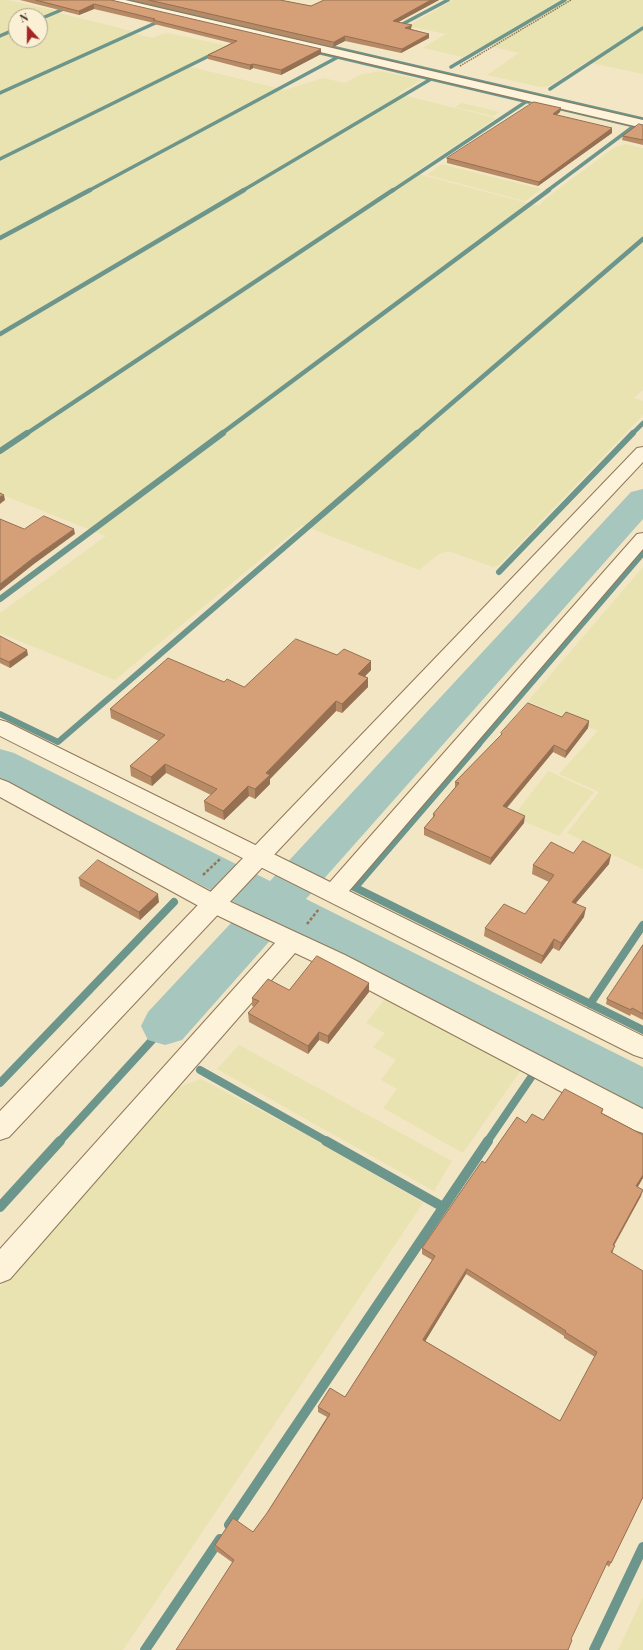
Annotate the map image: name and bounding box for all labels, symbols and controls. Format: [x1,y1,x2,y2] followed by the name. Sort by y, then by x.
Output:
[8,8,48,48] north arrow
[17,9,30,26] text: N

